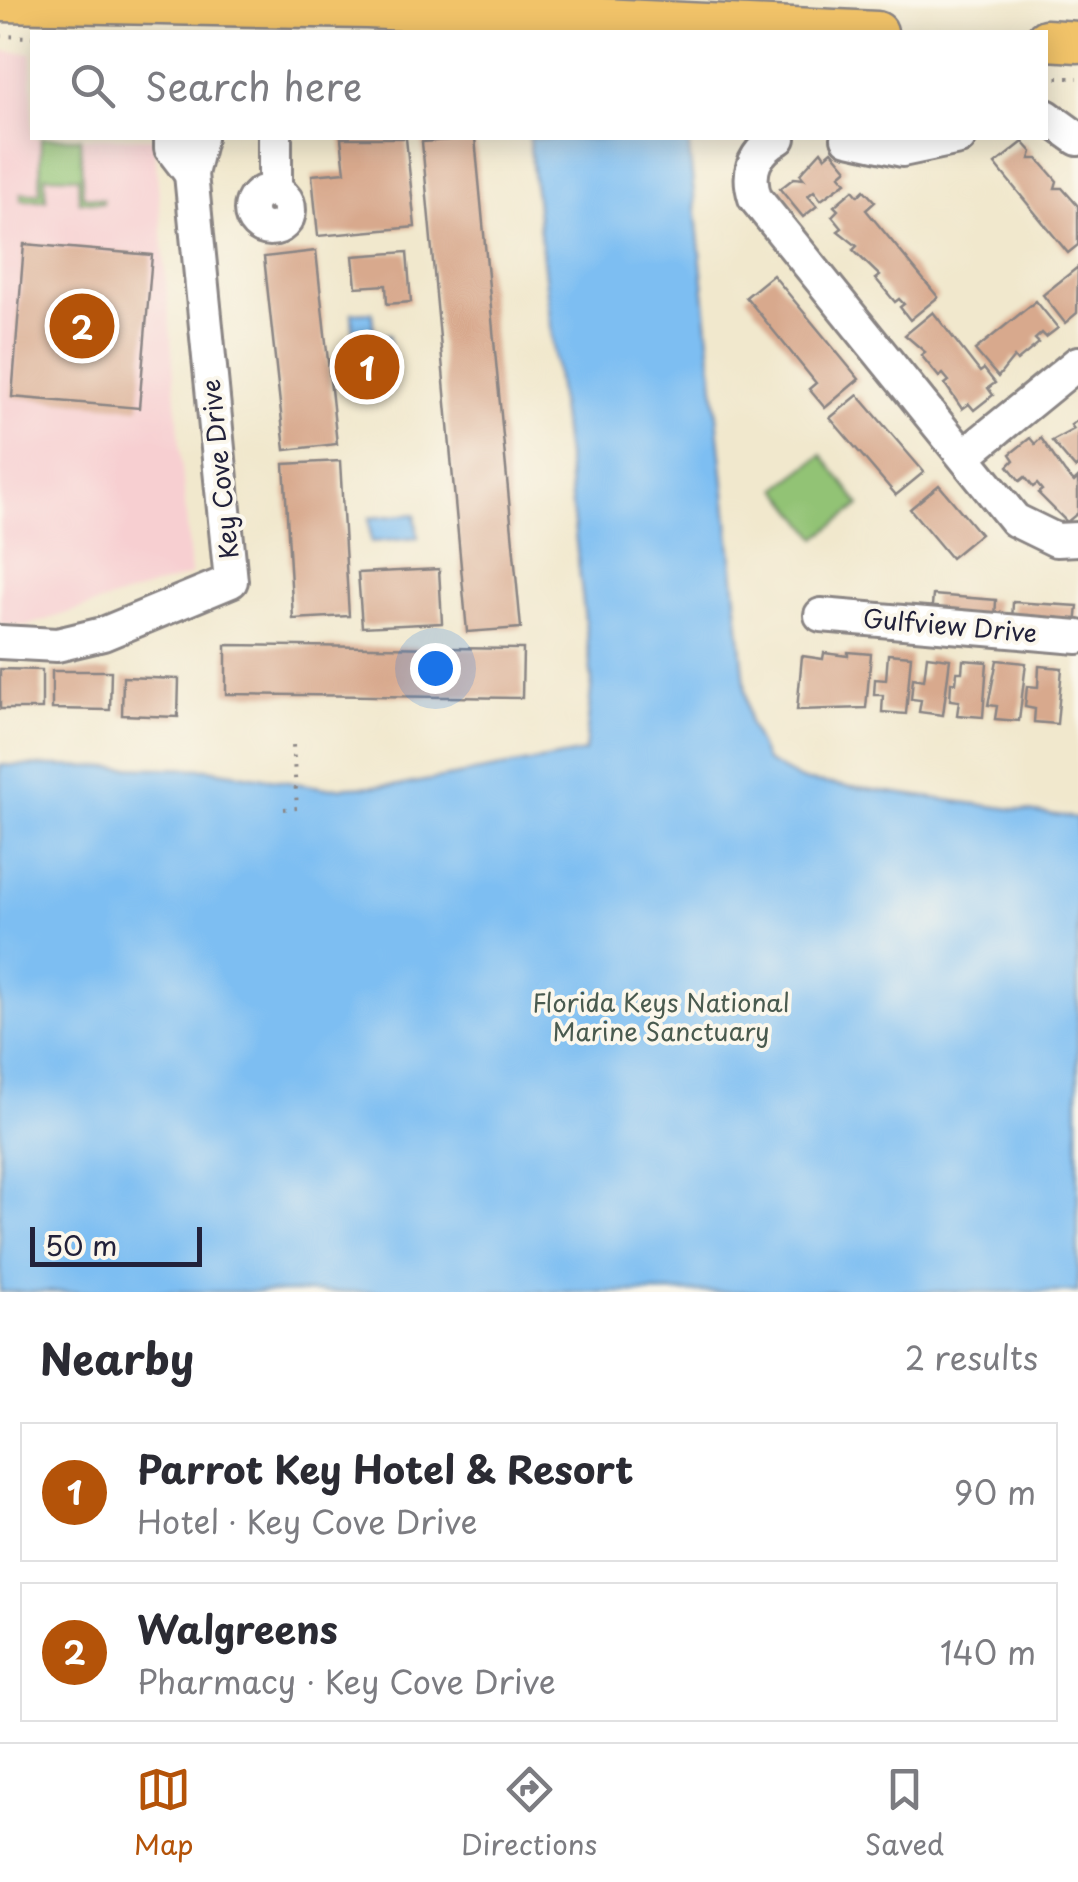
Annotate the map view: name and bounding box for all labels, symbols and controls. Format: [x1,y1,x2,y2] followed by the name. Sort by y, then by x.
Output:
[30,30,1048,140] search box
[145,57,362,114] text: Search here
[65,58,120,113] icon: search
[49,288,114,364] pin: 2
[334,330,400,404] pin: 1
[191,377,247,561] street label: Key Cove Drive
[861,598,1039,652] street label: Gulfview Drive
[410,643,461,694] your location
[532,983,790,1050] park label: Florida Keys National Marine Sanctuary
[30,1222,202,1266] scale bar
[45,1223,118,1266] text: 50 m
[40,1326,194,1389] text: Nearby
[905,1333,1038,1381] text: 2 results
[137,1440,633,1497] text: Parrot Key Hotel & Resort
[67,1468,82,1516] text: 1
[954,1468,1036,1516] text: 90 m
[137,1497,477,1545] text: Hotel · Key Cove Drive
[137,1600,338,1657] text: Walgreens
[63,1628,86,1676] text: 2
[940,1628,1036,1676] text: 140 m
[137,1657,556,1705] text: Pharmacy · Key Cove Drive
[134,1762,194,1865] tab: Map
[461,1762,597,1865] tab: Directions
[865,1762,944,1865] tab: Saved

